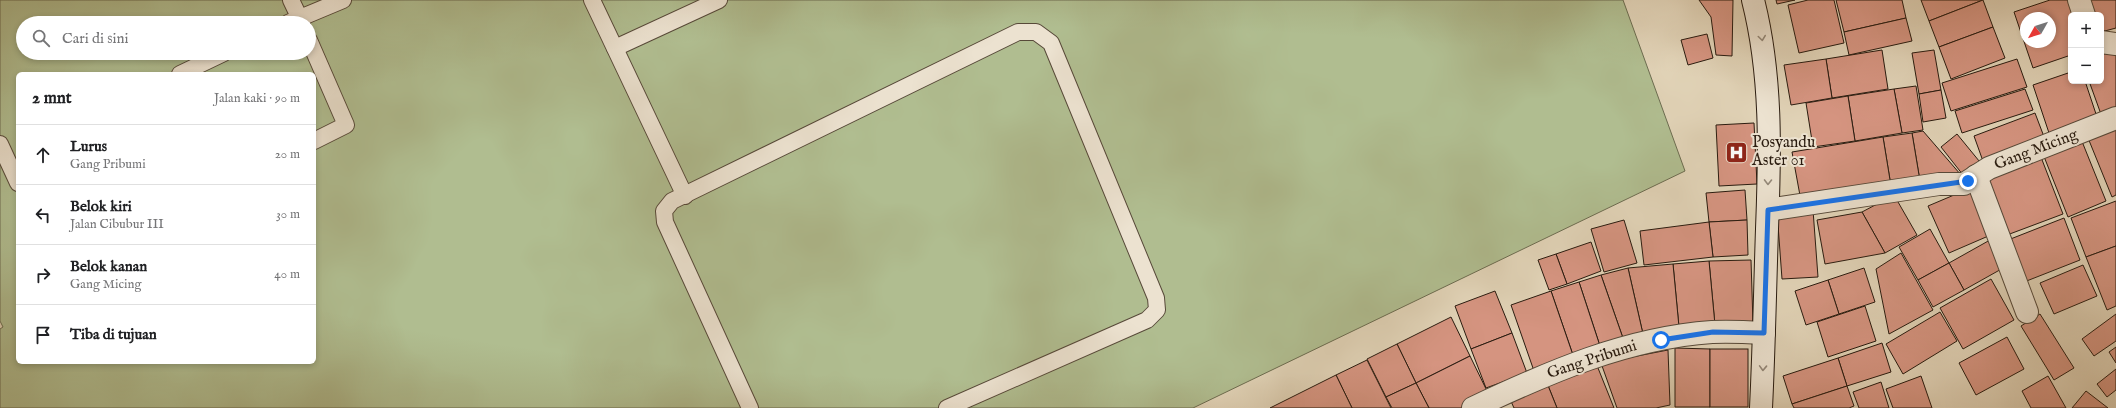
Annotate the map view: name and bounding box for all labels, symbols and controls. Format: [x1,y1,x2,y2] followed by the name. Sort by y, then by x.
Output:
[2020,12,2056,48] north arrow
[2068,12,2104,84] map controls
[2068,12,2104,48] button: +
[16,16,316,60] search box
[30,27,52,49] icon: search
[62,29,129,48] text: Cari di sini
[1757,35,1766,41] one-way arrow
[2068,48,2104,84] button: −
[32,88,72,109] text: 2 mnt
[214,90,300,107] text: Jalan kaki · 90 m
[1991,125,2081,175] street label: Gang Micing
[1751,133,1815,171] place label: Posyandu Aster 01
[70,137,107,156] text: Lurus
[1723,139,1749,165] hospital icon: Posyandu Aster 01
[32,144,54,166] icon: ahead
[275,146,300,163] text: 20 m
[70,156,146,173] text: Gang Pribumi
[1959,172,1977,190] route end
[1764,179,1772,185] one-way arrow
[70,197,132,216] text: Belok kiri
[32,204,54,226] icon: left
[276,206,300,223] text: 30 m
[70,216,164,233] text: Jalan Cibubur III
[70,257,147,276] text: Belok kanan
[32,264,54,286] icon: right
[274,266,300,283] text: 40 m
[70,276,141,293] text: Gang Micing
[32,324,54,346] icon: arrive
[70,325,157,344] text: Tiba di tujuan
[1652,331,1670,349] route start
[1545,336,1639,384] street label: Gang Pribumi
[1759,365,1767,371] one-way arrow

